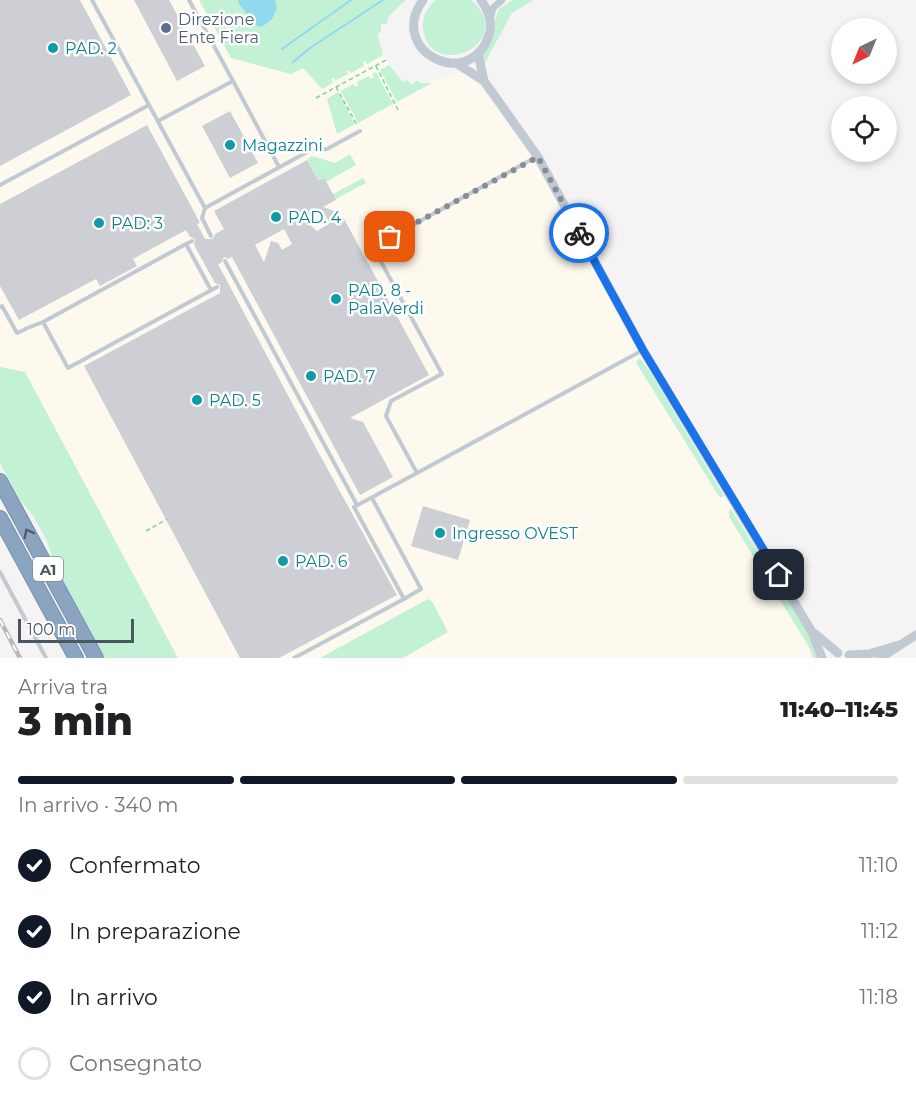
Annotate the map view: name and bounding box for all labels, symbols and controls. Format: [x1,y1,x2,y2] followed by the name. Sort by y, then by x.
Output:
[178,10,259,47] place label: Direzione Ente Fiera
[831,18,897,84] north arrow
[831,18,897,162] map controls
[159,21,173,35] marker: Direzione Ente Fiera
[65,39,117,58] place label: PAD. 2
[46,41,60,55] marker: PAD. 2
[831,96,897,162] button: locate
[242,136,323,155] place label: Magazzini
[223,138,237,152] marker: Magazzini
[549,203,609,263] courier
[288,208,342,227] place label: PAD. 4
[269,210,283,224] marker: PAD. 4
[364,211,415,262] pin
[111,214,163,233] place label: PAD: 3
[92,216,106,230] marker: PAD: 3
[563,217,596,250] icon: bike
[373,220,406,253] icon: bag
[348,281,424,318] place label: PAD. 8 - PalaVerdi
[329,292,343,306] marker: PAD. 8 - PalaVerdi
[323,367,375,386] place label: PAD. 7
[304,369,318,383] marker: PAD. 7
[209,391,261,410] place label: PAD. 5
[190,393,204,407] marker: PAD. 5
[452,524,579,543] place label: Ingresso OVEST
[433,526,447,540] marker: Ingresso OVEST
[24,528,35,539] one-way arrow
[753,549,804,600] pin
[295,552,348,571] place label: PAD. 6
[276,554,290,568] marker: PAD. 6
[33,557,63,581] road number: A1
[762,558,795,591] icon: home
[18,616,134,644] scale bar
[27,620,75,639] text: 100 m
[18,675,108,699] text: Arriva tra
[780,696,898,723] text: 11:40–11:45
[18,697,133,745] text: 3 min
[18,793,179,817] text: In arrivo · 340 m
[18,849,51,882] icon: check
[69,852,201,879] text: Confermato
[859,853,898,877] text: 11:10
[18,915,51,948] icon: check
[69,918,241,945] text: In preparazione
[861,919,898,943] text: 11:12
[18,981,51,1014] icon: check
[69,984,158,1011] text: In arrivo
[859,985,898,1009] text: 11:18
[69,1050,202,1077] text: Consegnato

